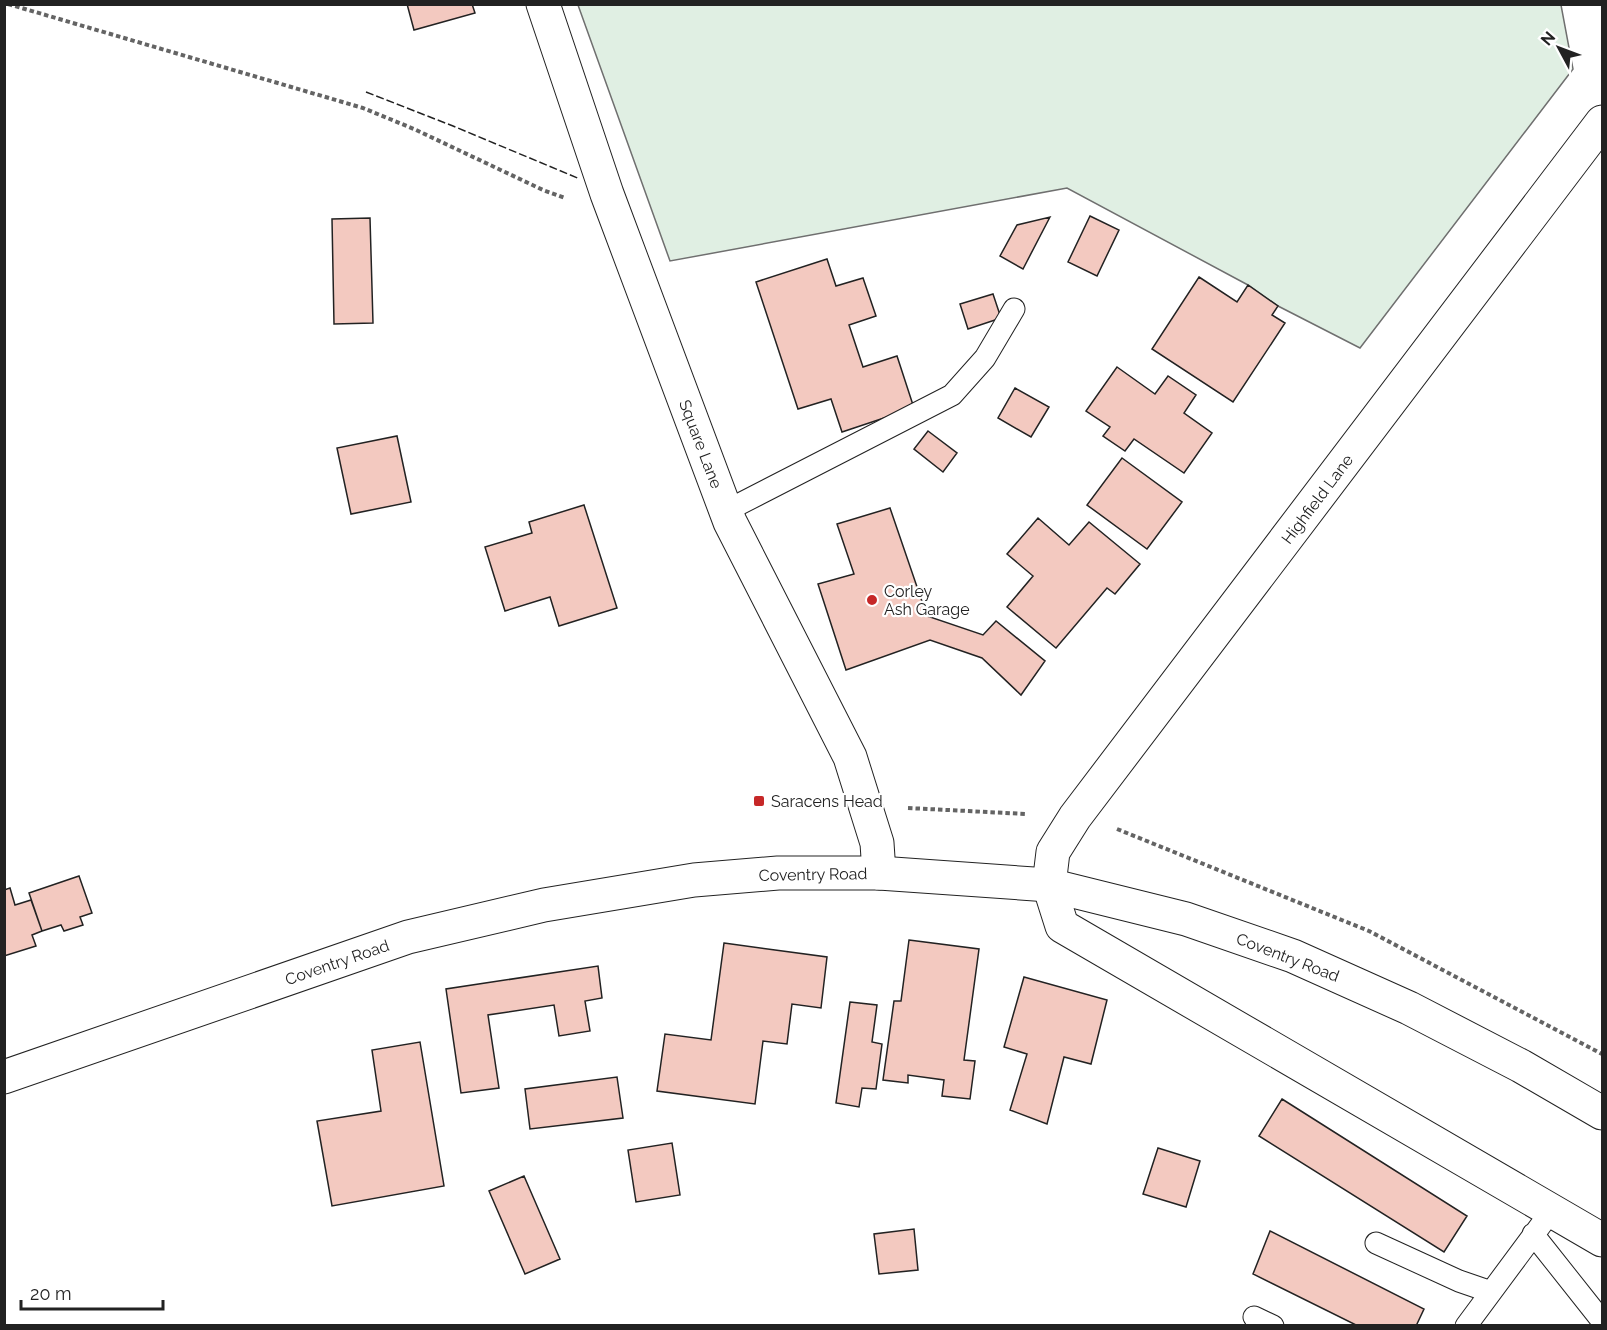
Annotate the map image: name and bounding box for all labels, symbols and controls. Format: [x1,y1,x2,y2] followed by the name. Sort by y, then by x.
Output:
[1529,18,1589,78] north arrow
[1537,28,1559,49] text: N
[675,397,726,491] street label: Square Lane
[1278,451,1357,548] street label: Highfield Lane
[884,582,970,619] place label: Corley Ash Garage
[865,593,879,607] marker: Corley Ash Garage
[771,792,883,811] place label: Saracens Head
[752,794,766,808] marker: Saracens Head
[758,864,868,885] street label: Coventry Road
[1234,929,1342,986] street label: Coventry Road
[283,936,392,989] street label: Coventry Road
[21,1273,164,1311] scale bar
[30,1283,72,1304] text: 20 m

